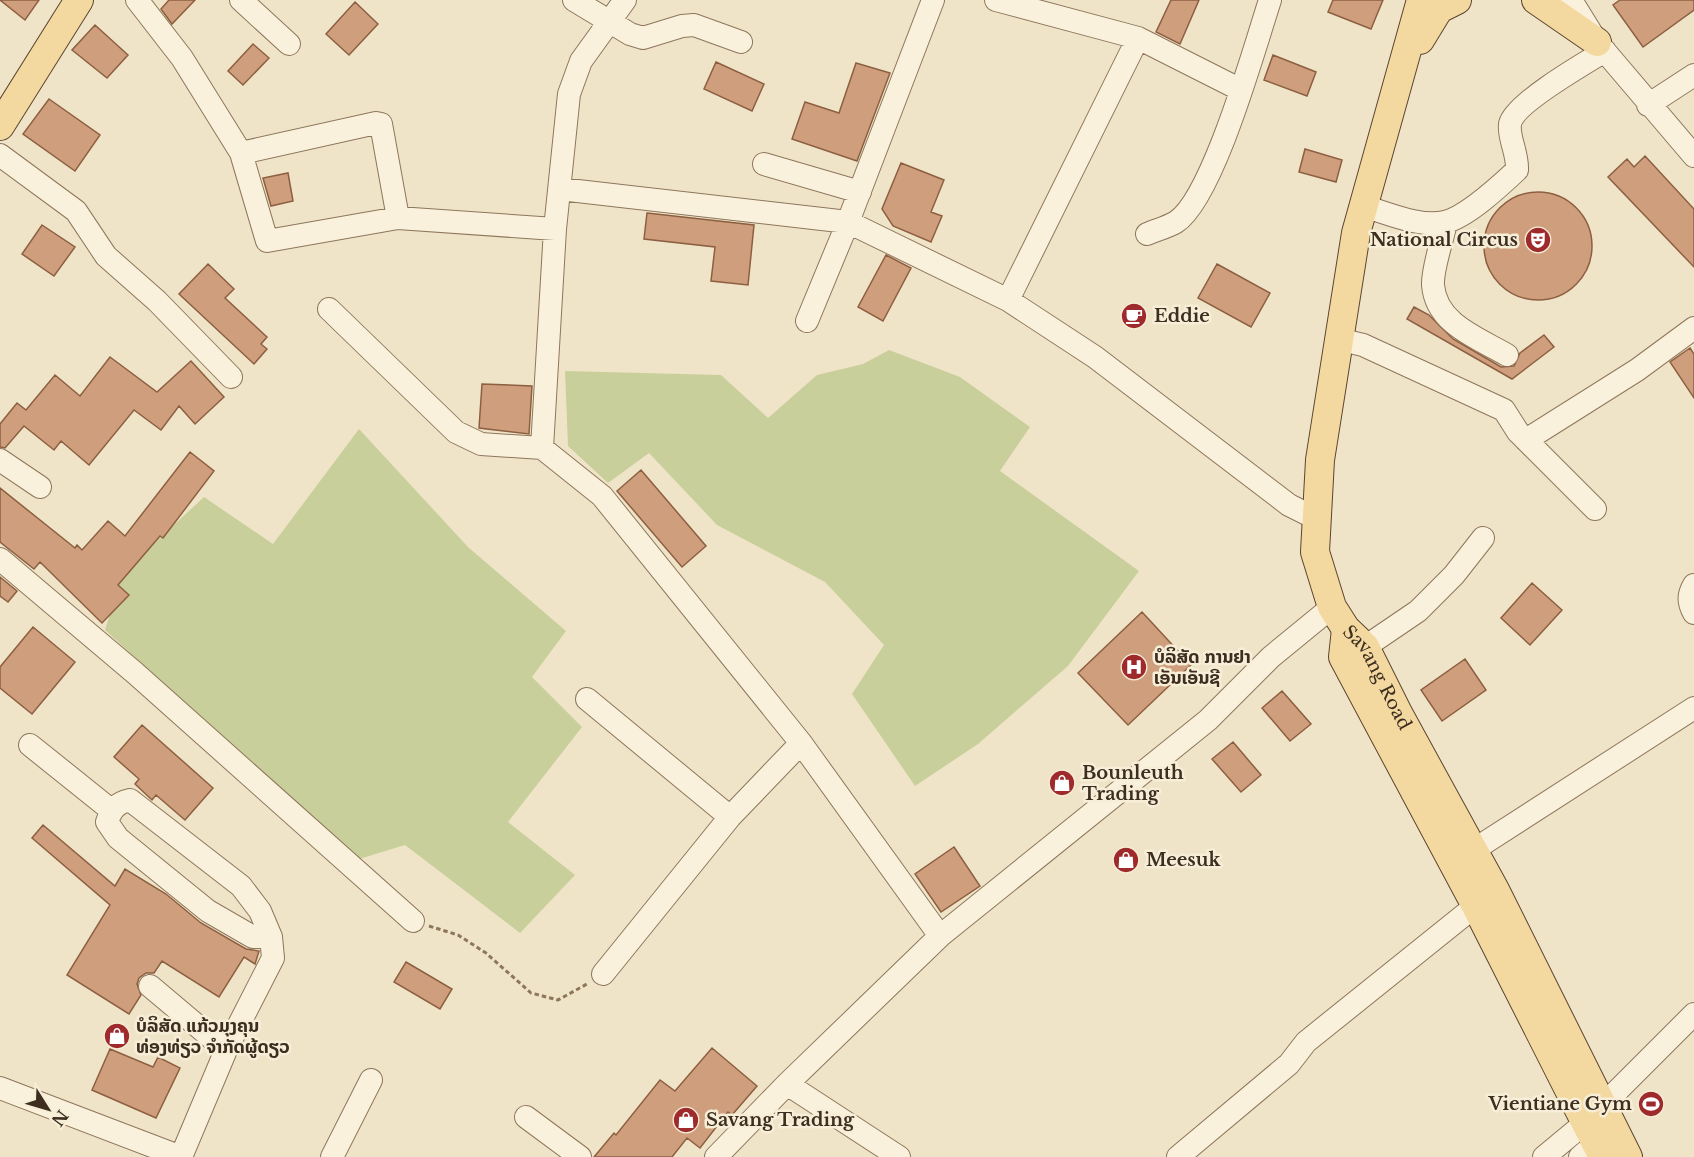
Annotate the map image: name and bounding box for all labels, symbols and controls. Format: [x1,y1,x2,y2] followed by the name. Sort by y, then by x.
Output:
[1523,225,1553,255] theatre icon: National Circus
[1370,229,1518,251] place label: National Circus
[1119,301,1149,331] cafe icon: Eddie
[1154,305,1210,327] place label: Eddie
[1338,621,1416,734] street label: Savang Road
[1154,646,1251,689] place label: ບໍລິສັດ ການຢາ ເອັນເອັນຊີ
[1119,652,1149,682] hospital icon: ບໍລິສັດ ການຢາ ເອັນເອັນຊີ
[1082,762,1184,805] place label: Bounleuth Trading
[1047,768,1077,798] shop icon: Bounleuth Trading
[1111,845,1141,875] shop icon: Meesuk
[1146,849,1221,871] place label: Meesuk
[136,1015,290,1058] place label: ບໍລິສັດ ແກ້ວມຸງຄຸນ ທ່ອງທ່ຽວ ຈຳກັດຜູ້ດຽວ
[102,1021,132,1051] shop icon: ບໍລິສັດ ແກ້ວມຸງຄຸນ ທ່ອງທ່ຽວ ຈຳກັດຜູ້ດຽວ
[18,1079,78,1139] north arrow
[1636,1089,1666,1119] sports icon: Vientiane Gym
[1487,1093,1632,1115] place label: Vientiane Gym
[671,1105,701,1135] shop icon: Savang Trading
[47,1106,72,1130] text: N
[706,1109,855,1131] place label: Savang Trading

